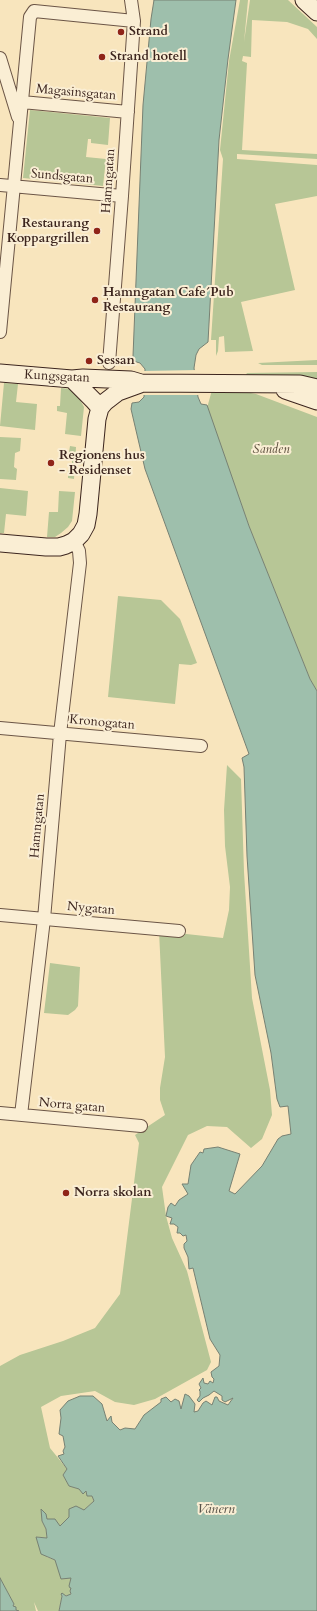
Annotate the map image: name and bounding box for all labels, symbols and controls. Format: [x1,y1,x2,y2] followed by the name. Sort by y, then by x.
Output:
[129,24,168,40] place label: Strand
[116,27,126,37] marker: Strand
[110,49,187,65] place label: Strand hotell
[97,52,107,62] marker: Strand hotell
[35,82,117,104] street label: Magasinsgatan
[99,148,119,214] street label: Hamngatan
[30,167,94,187] street label: Sundsgatan
[7,216,89,247] place label: Restaurang Koppargrillen
[92,226,102,236] marker: Restaurang Koppargrillen
[103,285,234,316] place label: Hamngatan Cafe´Pub Restaurang
[90,295,100,305] marker: Hamngatan Cafe´Pub Restaurang
[97,353,135,369] place label: Sessan
[84,356,94,366] marker: Sessan
[24,367,90,387] street label: Kungsgatan
[253,442,289,458] park label: Sanden
[59,448,145,479] place label: Regionens hus - Residenset
[46,458,56,468] marker: Regionens hus - Residenset
[69,712,135,734] street label: Kronogatan
[27,793,49,859] street label: Hamngatan
[66,899,116,919] street label: Nygatan
[38,1095,106,1117] street label: Norra gatan
[74,1185,152,1201] place label: Norra skolan
[61,1188,71,1198] marker: Norra skolan
[197,1502,235,1518] water label: Vänern

